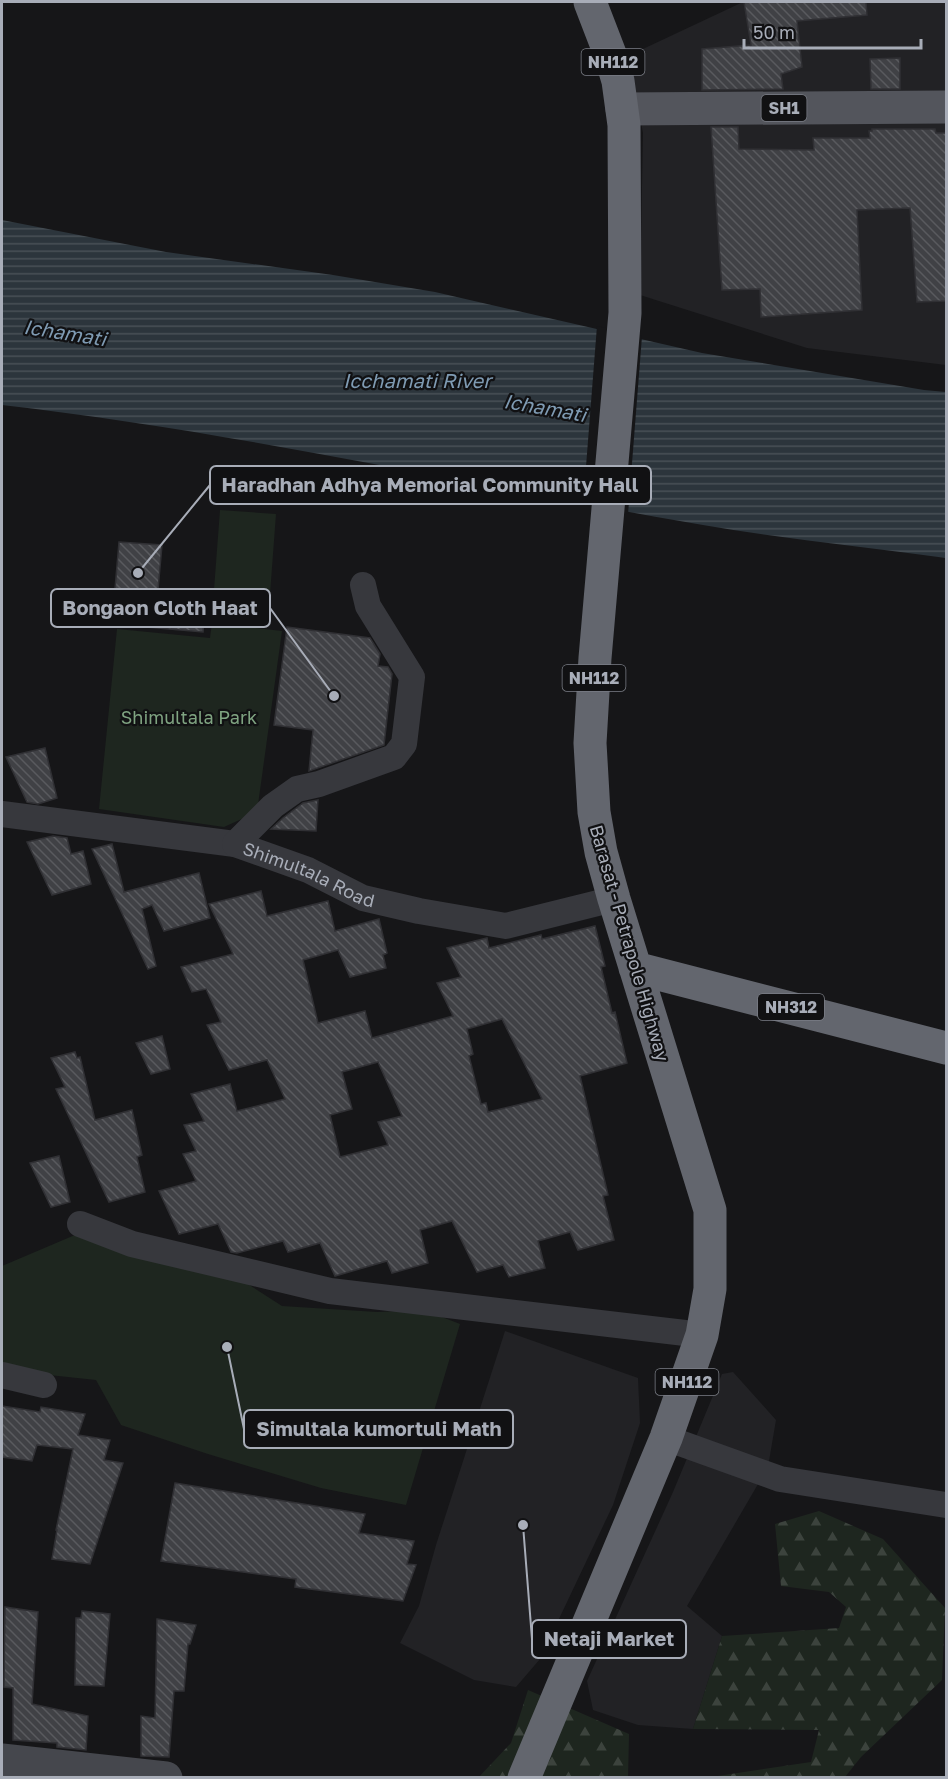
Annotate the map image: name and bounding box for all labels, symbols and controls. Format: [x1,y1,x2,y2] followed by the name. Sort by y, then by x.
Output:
[744,12,921,50] scale bar
[753,21,795,43] text: 50 m
[582,49,644,75] road number: NH112
[762,95,806,121] road number: SH1
[22,314,110,351] water label: Ichamati
[343,368,494,392] water label: Icchamati River
[502,388,591,426] water label: Ichamati
[210,466,651,504] callout: Haradhan Adhya Memorial Community Hall
[222,472,639,496] text: Haradhan Adhya Memorial Community Hall
[51,589,270,627] callout: Bongaon Cloth Haat
[62,595,258,619] text: Bongaon Cloth Haat
[562,665,626,691] road number: NH112
[121,706,257,728] park label: Shimultala Park
[586,822,674,1064] street label: Barasat - Petrapole Highway
[240,837,377,911] street label: Shimultala Road
[758,994,824,1020] road number: NH312
[656,1369,718,1395] road number: NH112
[244,1410,513,1448] callout: Simultala kumortuli Math
[256,1416,502,1440] text: Simultala kumortuli Math
[532,1620,686,1658] callout: Netaji Market
[544,1626,674,1650] text: Netaji Market

